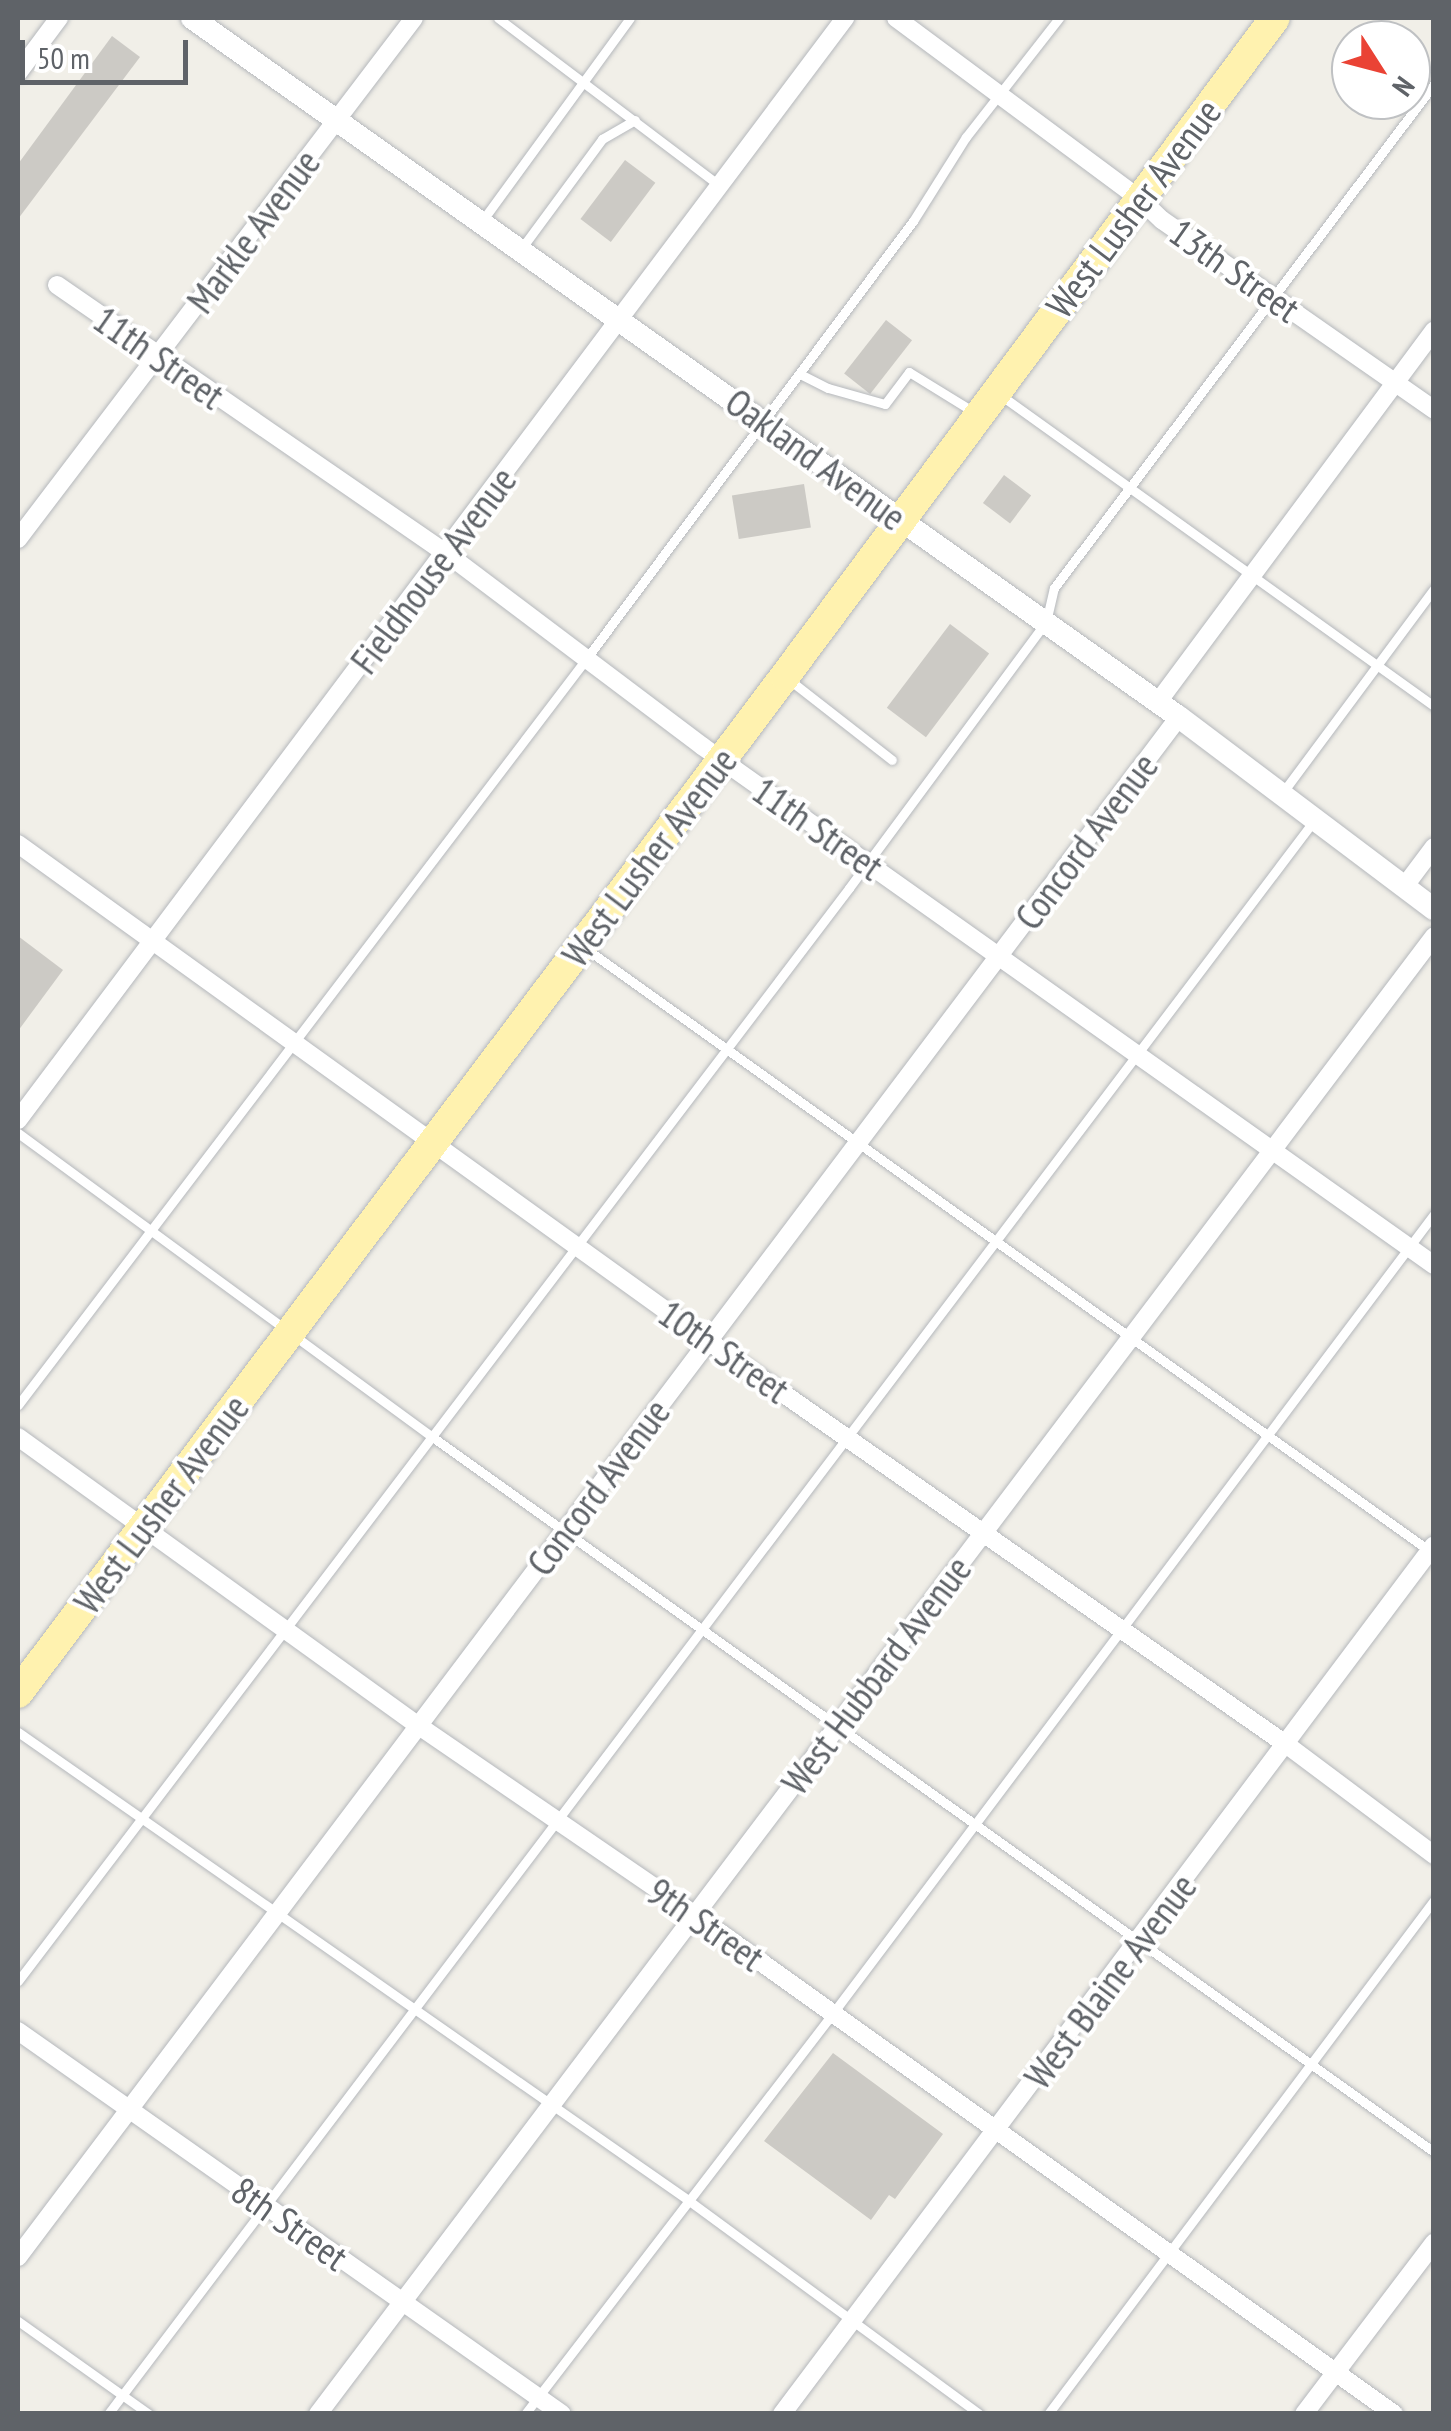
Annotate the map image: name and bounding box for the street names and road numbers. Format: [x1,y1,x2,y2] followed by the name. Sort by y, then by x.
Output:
[1036,89,1230,327] street label: West Lusher Avenue
[177,140,329,322] street label: Markle Avenue
[1161,209,1309,331] street label: 13th Street
[85,296,233,418] street label: 11th Street
[717,378,915,540] street label: Oakland Avenue
[340,458,526,682] street label: Fieldhouse Avenue
[552,738,746,976] street label: West Lusher Avenue
[1005,744,1167,938] street label: Concord Avenue
[744,767,892,889] street label: 11th Street
[650,1290,798,1412] street label: 10th Street
[64,1385,258,1623] street label: West Lusher Avenue
[517,1390,679,1584] street label: Concord Avenue
[771,1547,981,1803] street label: West Hubbard Avenue
[1014,1864,1206,2098] street label: West Blaine Avenue
[639,1868,773,1980] street label: 9th Street
[223,2167,357,2279] street label: 8th Street

